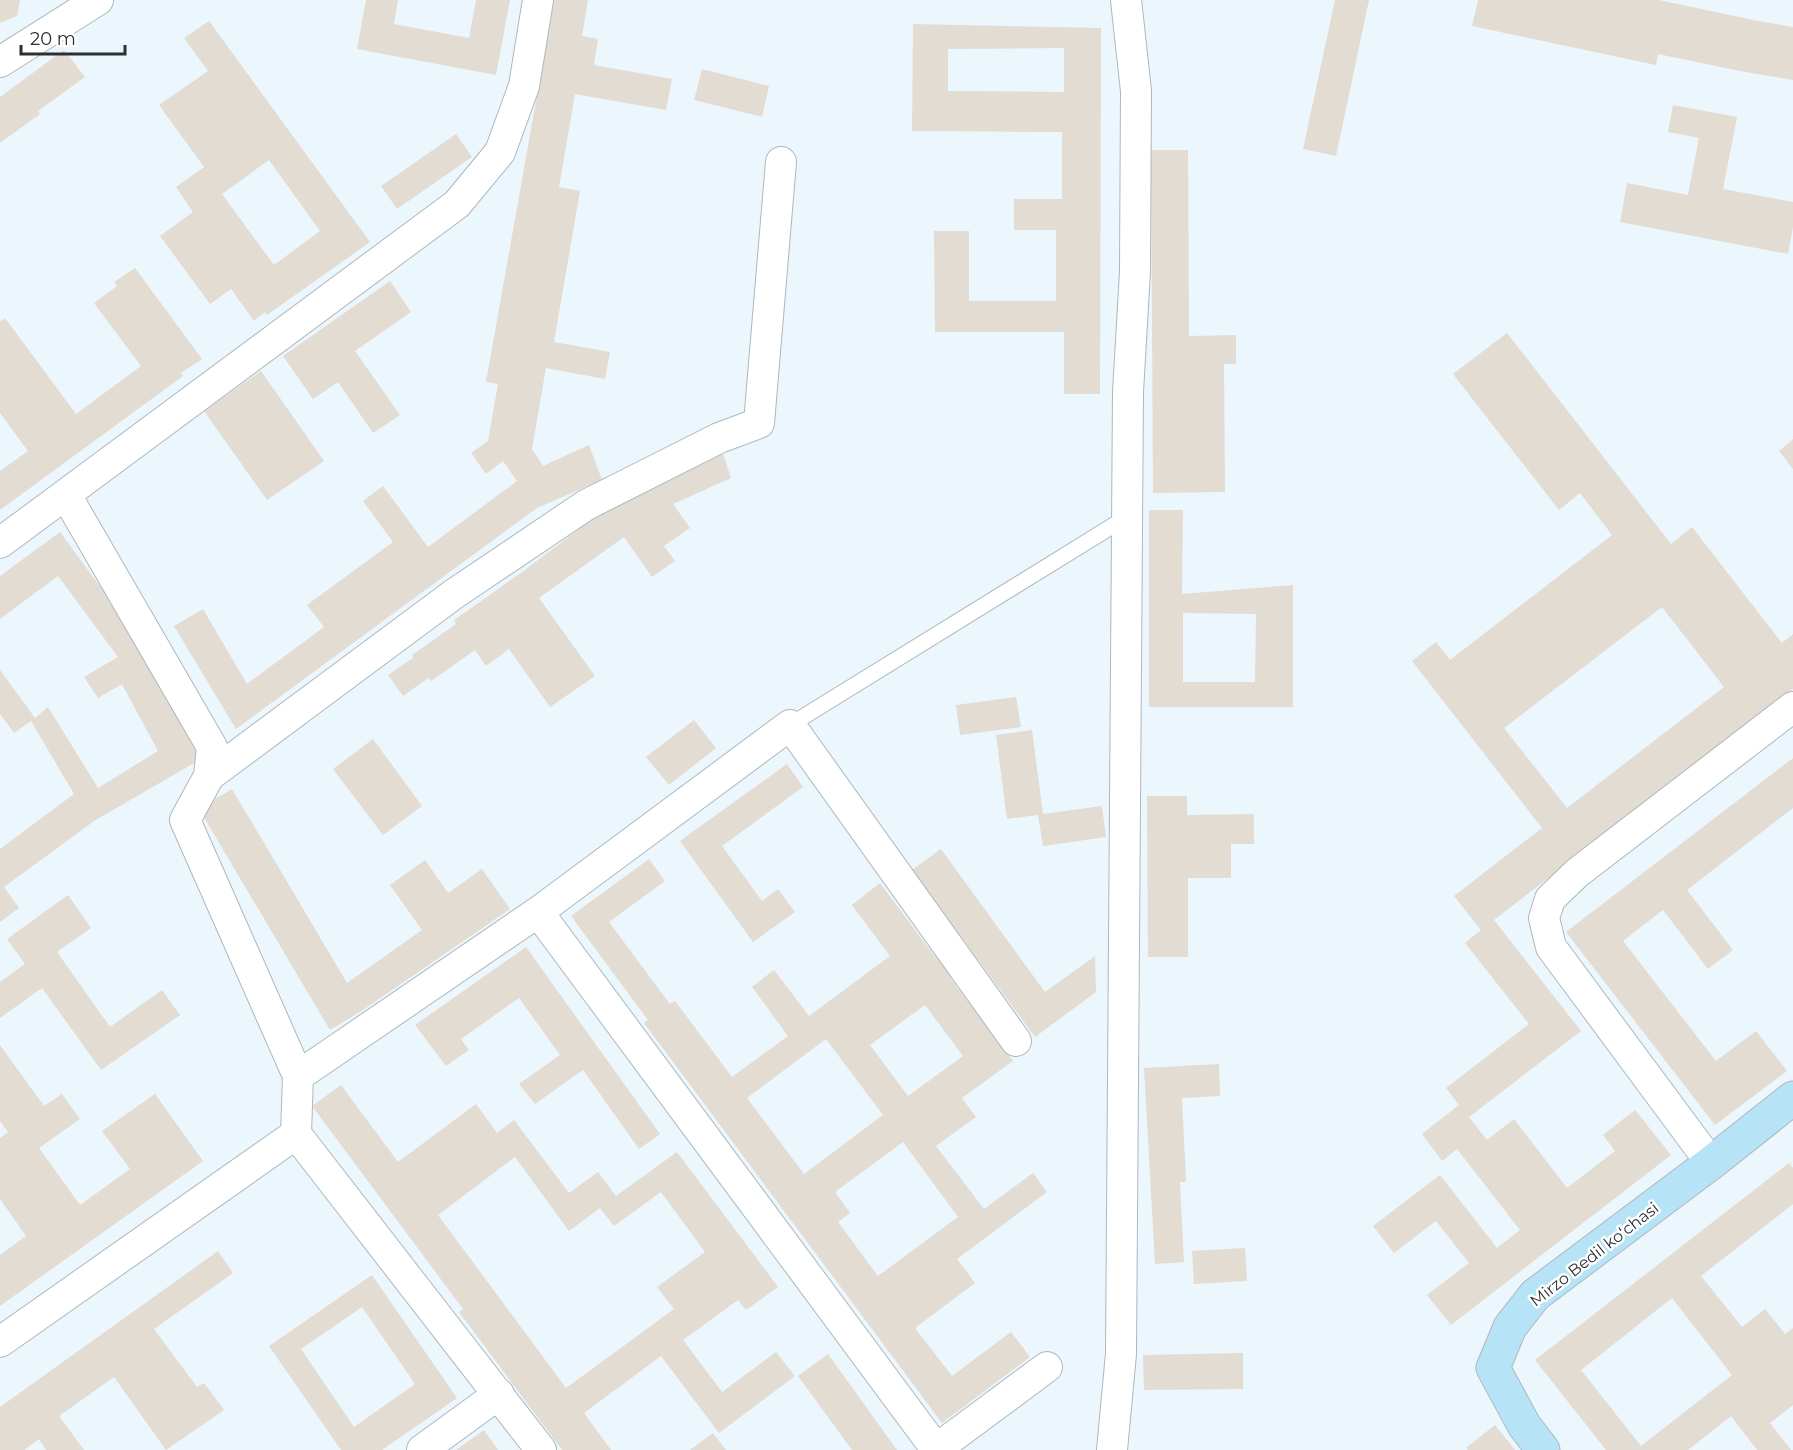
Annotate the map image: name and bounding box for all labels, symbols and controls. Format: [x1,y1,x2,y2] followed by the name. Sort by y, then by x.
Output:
[21,18,124,56] scale bar
[30,28,76,50] text: 20 m
[1526,1198,1662,1310] street label: Mirzo Bedil koʻchasi

